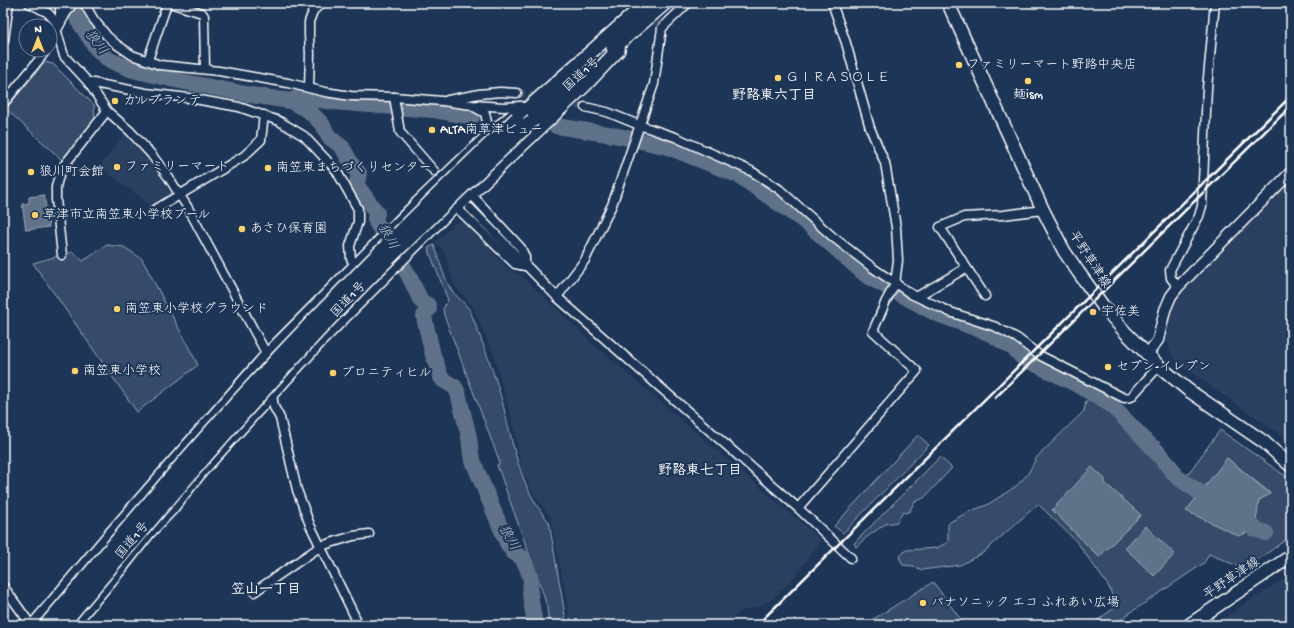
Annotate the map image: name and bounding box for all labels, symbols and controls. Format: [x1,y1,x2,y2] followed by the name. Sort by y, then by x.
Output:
[18,18,58,58] north arrow
[34,24,42,36] text: N
[80,26,111,59] water label: 狼川
[560,54,603,95] street label: 国道1号
[967,57,1136,73] place label: ファミリーマート野路中央店
[954,60,964,70] marker: ファミリーマート野路中央店
[786,71,890,86] place label: ＧＩＲＡＳＯＬＥ
[773,73,783,83] marker: ＧＩＲＡＳＯＬＥ
[1023,76,1033,86] marker: 麺ism
[732,87,816,105] district label: 野路東六丁目
[1013,88,1043,103] place label: 麺ism
[123,94,201,109] place label: カルブランテ
[110,96,120,106] marker: カルブランテ
[440,123,543,138] place label: ALTA南草津ビュー
[427,125,437,135] marker: ALTA南草津ビュー
[125,160,229,175] place label: ファミリーマート
[276,161,431,176] place label: 南笠東まちづくりセンター
[112,162,122,172] marker: ファミリーマート
[263,163,273,173] marker: 南笠東まちづくりセンター
[39,165,104,180] place label: 狼川町会館
[26,167,36,177] marker: 狼川町会館
[43,208,210,223] place label: 草津市立南笠東小学校プール
[30,210,40,220] marker: 草津市立南笠東小学校プール
[373,220,402,253] water label: 狼川
[250,221,327,237] place label: あさひ保育園
[237,224,247,234] marker: あさひ保育園
[1065,228,1114,292] street label: 平野草津線
[328,278,370,321] street label: 国道1号
[125,302,268,317] place label: 南笠東小学校グラウンド
[112,304,122,314] marker: 南笠東小学校グラウンド
[1101,305,1140,320] place label: 宇佐美
[1088,307,1098,317] marker: 宇佐美
[1116,360,1211,375] place label: セブン-イレブン
[1103,362,1113,372] marker: セブン-イレブン
[83,364,161,379] place label: 南笠東小学校
[70,366,80,376] marker: 南笠東小学校
[341,366,432,381] place label: プロニティヒル
[328,368,338,378] marker: プロニティヒル
[658,462,742,480] district label: 野路東七丁目
[112,519,153,563] street label: 国道1号
[494,521,523,554] water label: 狼川
[1200,553,1264,603] street label: 平野草津線
[231,582,301,599] district label: 笠山一丁目
[931,595,1119,611] place label: パナソニック エコ ふれあい広場
[918,598,928,608] marker: パナソニック エコ ふれあい広場

